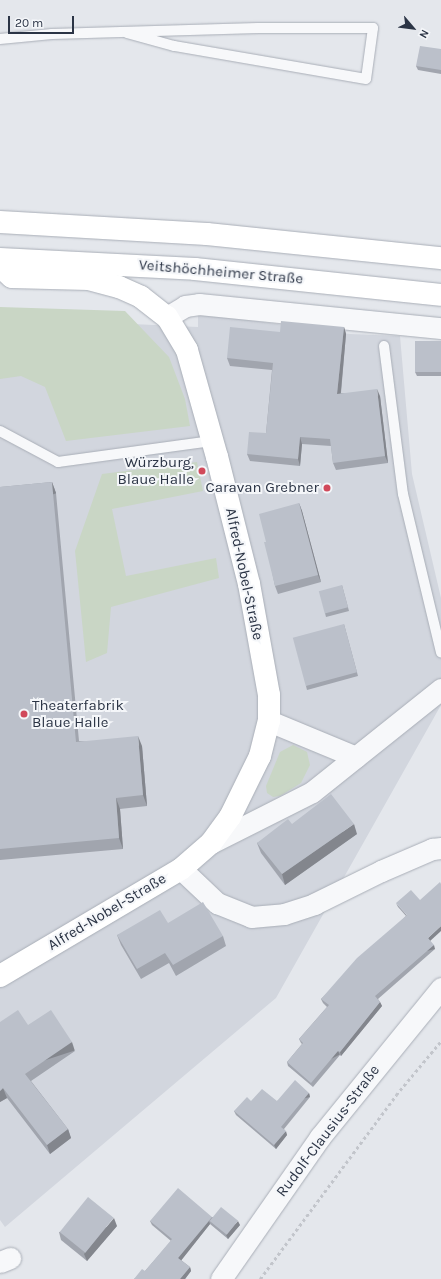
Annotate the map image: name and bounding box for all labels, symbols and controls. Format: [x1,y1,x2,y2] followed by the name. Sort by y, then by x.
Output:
[10,8,76,34] scale bar
[393,8,433,48] north arrow
[15,16,43,30] text: 20 m
[416,27,432,40] text: N
[138,256,304,288] street label: Veitshöchheimer Straße
[117,453,194,488] place label: Würzburg, Blaue Halle
[197,466,207,476] marker: Würzburg, Blaue Halle
[206,479,319,497] place label: Caravan Grebner
[322,483,332,493] marker: Caravan Grebner
[221,506,267,642] street label: Alfred-Nobel-Straße
[32,696,124,731] place label: Theaterfabrik Blaue Halle
[19,709,29,719] marker: Theaterfabrik Blaue Halle
[45,870,169,954] street label: Alfred-Nobel-Straße
[273,1062,383,1200] street label: Rudolf-Clausius-Straße

